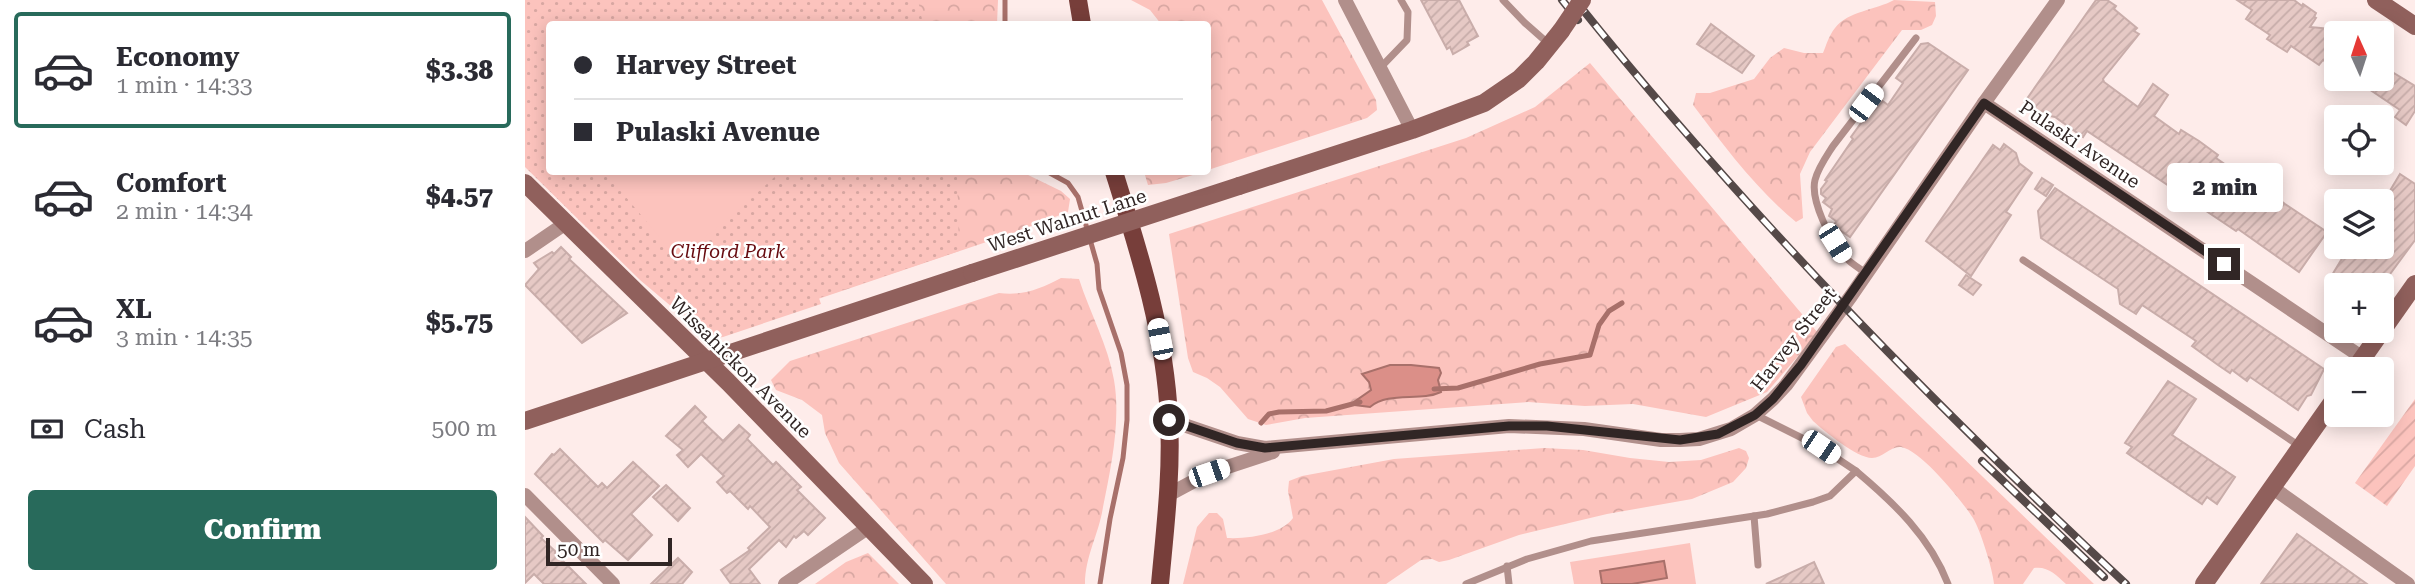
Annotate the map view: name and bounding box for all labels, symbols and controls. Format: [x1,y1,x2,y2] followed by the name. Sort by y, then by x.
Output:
[2324,21,2394,91] north arrow
[2324,21,2394,427] map controls
[32,39,95,102] icon: car
[116,42,239,72] text: Economy
[616,50,797,80] text: Harvey Street
[426,55,493,85] text: $3.38
[116,72,253,99] text: 1 min · 14:33
[1845,80,1888,126] car
[2015,96,2144,193] street label: Pulaski Avenue
[2324,105,2394,175] button: locate
[616,117,820,147] text: Pulaski Avenue
[2166,162,2282,212] callout: 2 min
[32,165,95,228] icon: car
[116,168,226,198] text: Comfort
[2193,174,2257,201] text: 2 min
[426,181,493,211] text: $4.57
[985,184,1149,257] street label: West Walnut Lane
[2324,189,2394,259] button: layers
[116,198,253,225] text: 2 min · 14:34
[1815,220,1856,266] car
[671,240,786,263] park label: Clifford Park
[2208,248,2240,280] route end
[2324,273,2394,343] button: +
[1746,283,1841,396] street label: Harvey Street
[32,291,95,354] icon: car
[665,292,816,443] street label: Wissahickon Avenue
[116,294,152,324] text: XL
[426,307,493,337] text: $5.75
[1146,316,1175,362] car
[116,324,253,351] text: 3 min · 14:35
[2324,357,2394,427] button: −
[1153,404,1185,436] route start
[28,410,66,448] icon: cash
[84,414,146,444] text: Cash
[432,415,497,442] text: 500 m
[1798,427,1845,467] car
[1186,456,1233,490] car
[28,490,497,570] button: Confirm
[546,535,672,567] scale bar
[557,538,600,561] text: 50 m

